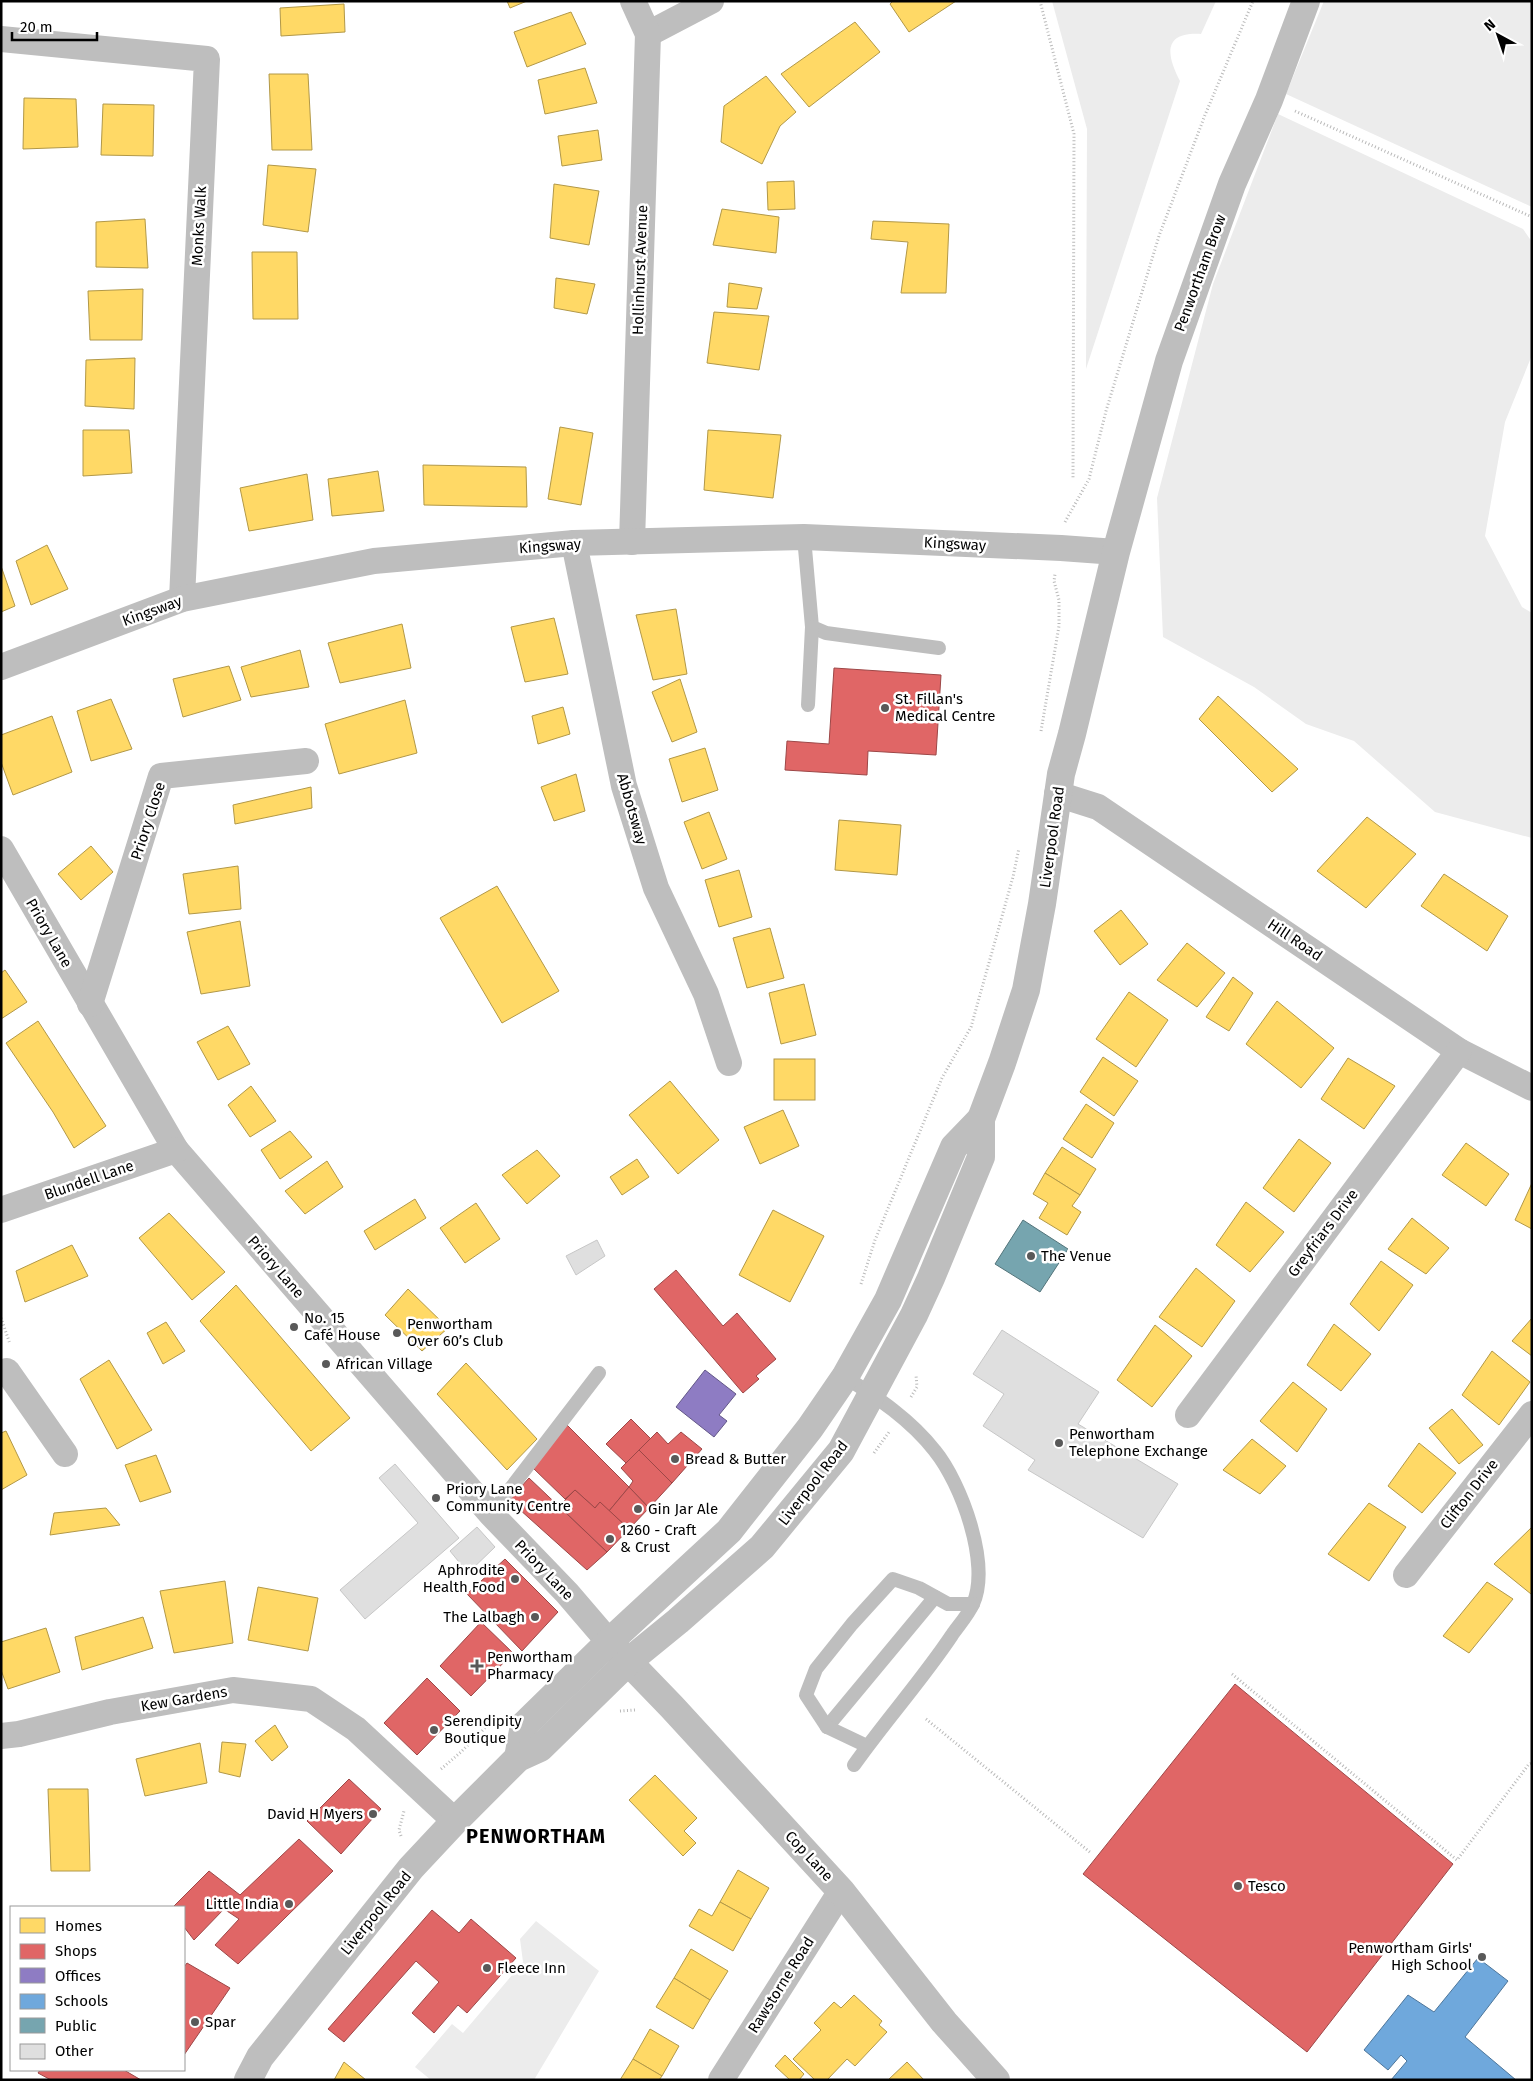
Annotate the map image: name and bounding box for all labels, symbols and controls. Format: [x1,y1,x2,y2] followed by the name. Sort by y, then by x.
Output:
[12,10,98,42] scale bar
[1473,10,1523,60] north arrow
[1481,16,1499,35] text: N
[20,18,53,36] text: 20 m
[188,185,210,266] street label: Monks Walk
[629,205,651,335] street label: Hollinhurst Avenue
[1170,212,1230,334] street label: Penwortham Brow
[923,533,987,555] street label: Kingsway
[518,535,582,557] street label: Kingsway
[120,592,185,630] street label: Kingsway
[895,690,995,725] place label: St. Fillan's Medical Centre
[879,702,891,714] marker: St. Fillan's Medical Centre
[613,771,651,847] street label: Abbotsway
[127,780,169,862] street label: Priory Close
[1036,785,1068,889] street label: Liverpool Road
[22,895,76,971] street label: Priory Lane
[1264,915,1326,965] street label: Hill Road
[42,1156,136,1204] street label: Blundell Lane
[1284,1186,1362,1280] street label: Greyfriars Drive
[244,1232,308,1302] street label: Priory Lane
[1041,1247,1112,1265] place label: The Venue
[1025,1250,1037,1262] marker: The Venue
[304,1309,380,1344] place label: No. 15 Café House
[407,1315,503,1350] place label: Penwortham Over 60’s Club
[288,1321,300,1333] marker: No. 15 Café House
[391,1327,403,1339] marker: Penwortham Over 60’s Club
[336,1355,433,1373] place label: African Village
[320,1358,332,1370] marker: African Village
[1069,1425,1208,1460] place label: Penwortham Telephone Exchange
[774,1437,852,1529] street label: Liverpool Road
[1053,1437,1065,1449] marker: Penwortham Telephone Exchange
[685,1450,786,1468] place label: Bread & Butter
[669,1453,681,1465] marker: Bread & Butter
[1436,1455,1502,1533] street label: Clifton Drive
[446,1480,571,1515] place label: Priory Lane Community Centre
[430,1492,442,1504] marker: Priory Lane Community Centre
[648,1500,718,1518] place label: Gin Jar Ale
[632,1503,644,1515] marker: Gin Jar Ale
[620,1521,697,1556] place label: 1260 - Craft & Crust
[604,1533,616,1545] marker: 1260 - Craft & Crust
[511,1536,577,1604] street label: Priory Lane
[423,1561,505,1596] place label: Aphrodite Health Food
[509,1573,521,1585] marker: Aphrodite Health Food
[443,1608,525,1626] place label: The Lalbagh
[529,1611,541,1623] marker: The Lalbagh
[487,1648,573,1683] place label: Penwortham Pharmacy
[471,1660,483,1672] marker: Penwortham Pharmacy
[139,1683,229,1715] street label: Kew Gardens
[444,1712,522,1747] place label: Serendipity Boutique
[428,1724,440,1736] marker: Serendipity Boutique
[267,1805,363,1823] place label: David H Myers
[367,1808,379,1820] marker: David H Myers
[466,1824,606,1848] district label: PENWORTHAM
[781,1827,837,1885] street label: Cop Lane
[337,1868,415,1958] street label: Liverpool Road
[1248,1877,1286,1895] place label: Tesco
[1232,1880,1244,1892] marker: Tesco
[206,1895,279,1913] place label: Little India
[283,1898,295,1910] marker: Little India
[10,1906,185,2071] legend
[55,1917,102,1935] text: Homes
[744,1934,818,2036] street label: Rawstorne Road
[1348,1939,1473,1974] place label: Penwortham Girls' High School
[55,1942,97,1960] text: Shops
[1476,1951,1488,1963] marker: Penwortham Girls' High School
[497,1959,566,1977] place label: Fleece Inn
[481,1962,493,1974] marker: Fleece Inn
[55,1967,101,1985] text: Offices
[55,1992,108,2010] text: Schools
[205,2013,236,2031] place label: Spar
[189,2016,201,2028] marker: Spar
[55,2017,97,2035] text: Public
[55,2042,94,2060] text: Other

